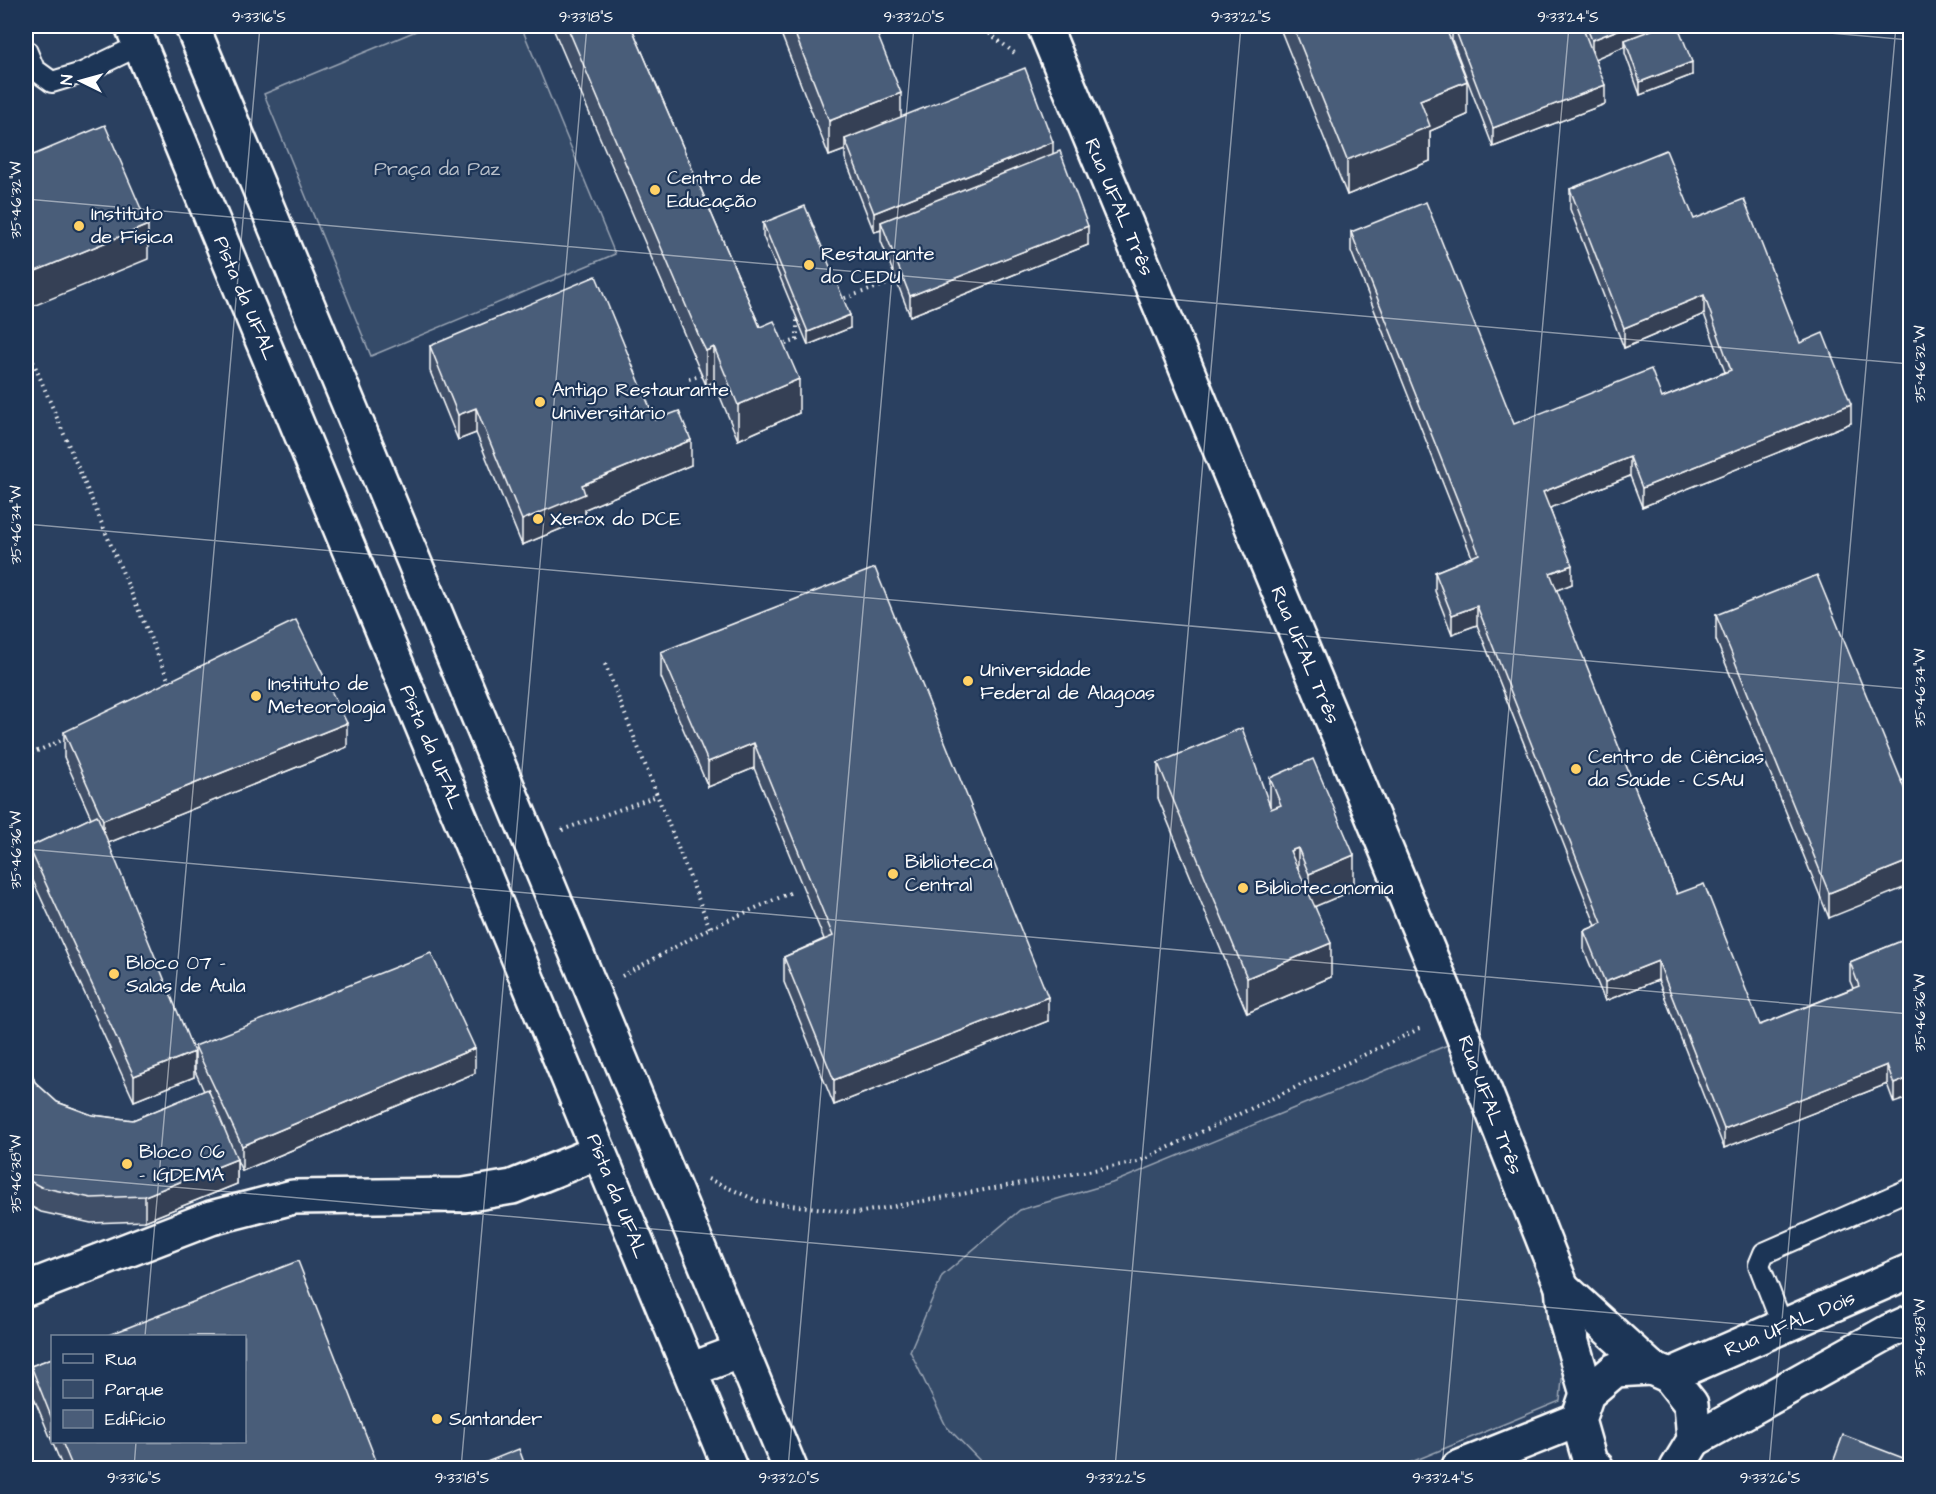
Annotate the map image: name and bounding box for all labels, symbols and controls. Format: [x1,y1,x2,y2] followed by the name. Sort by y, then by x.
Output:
[232,7,286,28] text: 9°33'16"S
[559,7,614,28] text: 9°33'18"S
[884,7,945,28] text: 9°33'20"S
[1211,7,1271,28] text: 9°33'22"S
[1537,7,1599,28] text: 9°33'24"S
[51,51,111,111] north arrow
[56,74,78,86] text: N
[1077,134,1161,280] street label: Rua UFAL Três
[374,155,500,183] park label: Praça da Paz
[6,161,27,239] text: 35°46'32"W
[667,164,762,215] place label: Centro de Educação
[648,183,662,197] marker: Centro de Educação
[91,200,173,251] place label: Instituto de Física
[72,219,86,233] marker: Instituto de Física
[206,232,284,364] street label: Pista da UFAL
[821,240,935,291] place label: Restaurante do CEDU
[802,258,816,272] marker: Restaurante do CEDU
[1910,325,1931,403] text: 35°46'32"W
[552,376,729,427] place label: Antigo Restaurante Universitário
[533,395,547,409] marker: Antigo Restaurante Universitário
[6,485,27,565] text: 35°46'34"W
[550,505,681,533] place label: Xerox do DCE
[531,512,545,526] marker: Xerox do DCE
[1263,582,1347,728] street label: Rua UFAL Três
[1910,648,1931,728] text: 35°46'34"W
[980,656,1155,708] place label: Universidade Federal de Alagoas
[268,670,386,722] place label: Instituto de Meteorologia
[961,674,975,688] marker: Universidade Federal de Alagoas
[392,681,470,813] street label: Pista da UFAL
[249,689,263,703] marker: Instituto de Meteorologia
[1588,743,1764,794] place label: Centro de Ciências da Saúde - CSAU
[1569,762,1583,776] marker: Centro de Ciências da Saúde - CSAU
[6,811,27,889] text: 35°46'36"W
[905,848,993,899] place label: Biblioteca Central
[886,867,900,881] marker: Biblioteca Central
[1255,874,1394,902] place label: Biblioteconomia
[1236,881,1250,895] marker: Biblioteconomia
[126,949,246,1000] place label: Bloco 07 - Salas de Aula
[107,967,121,981] marker: Bloco 07 - Salas de Aula
[1910,974,1931,1052] text: 35°46'36"W
[1451,1032,1529,1178] street label: Rua UFAL Três
[579,1129,655,1263] street label: Pista da UFAL
[6,1135,27,1213] text: 35°46'38"W
[139,1138,225,1189] place label: Bloco 06 - IGDEMA
[120,1157,134,1171] marker: Bloco 06 - IGDEMA
[1720,1284,1860,1364] street label: Rua UFAL Dois
[1910,1299,1931,1377] text: 35°46'38"W
[51,1335,246,1443] legend
[105,1347,136,1372] text: Rua
[105,1377,164,1402] text: Parque
[449,1405,542,1433] place label: Santander
[105,1407,165,1432] text: Edifício
[430,1412,444,1426] marker: Santander
[107,1468,161,1489] text: 9°33'16"S
[435,1468,490,1489] text: 9°33'18"S
[759,1468,820,1489] text: 9°33'20"S
[1086,1468,1146,1489] text: 9°33'22"S
[1412,1468,1474,1489] text: 9°33'24"S
[1740,1468,1801,1489] text: 9°33'26"S

